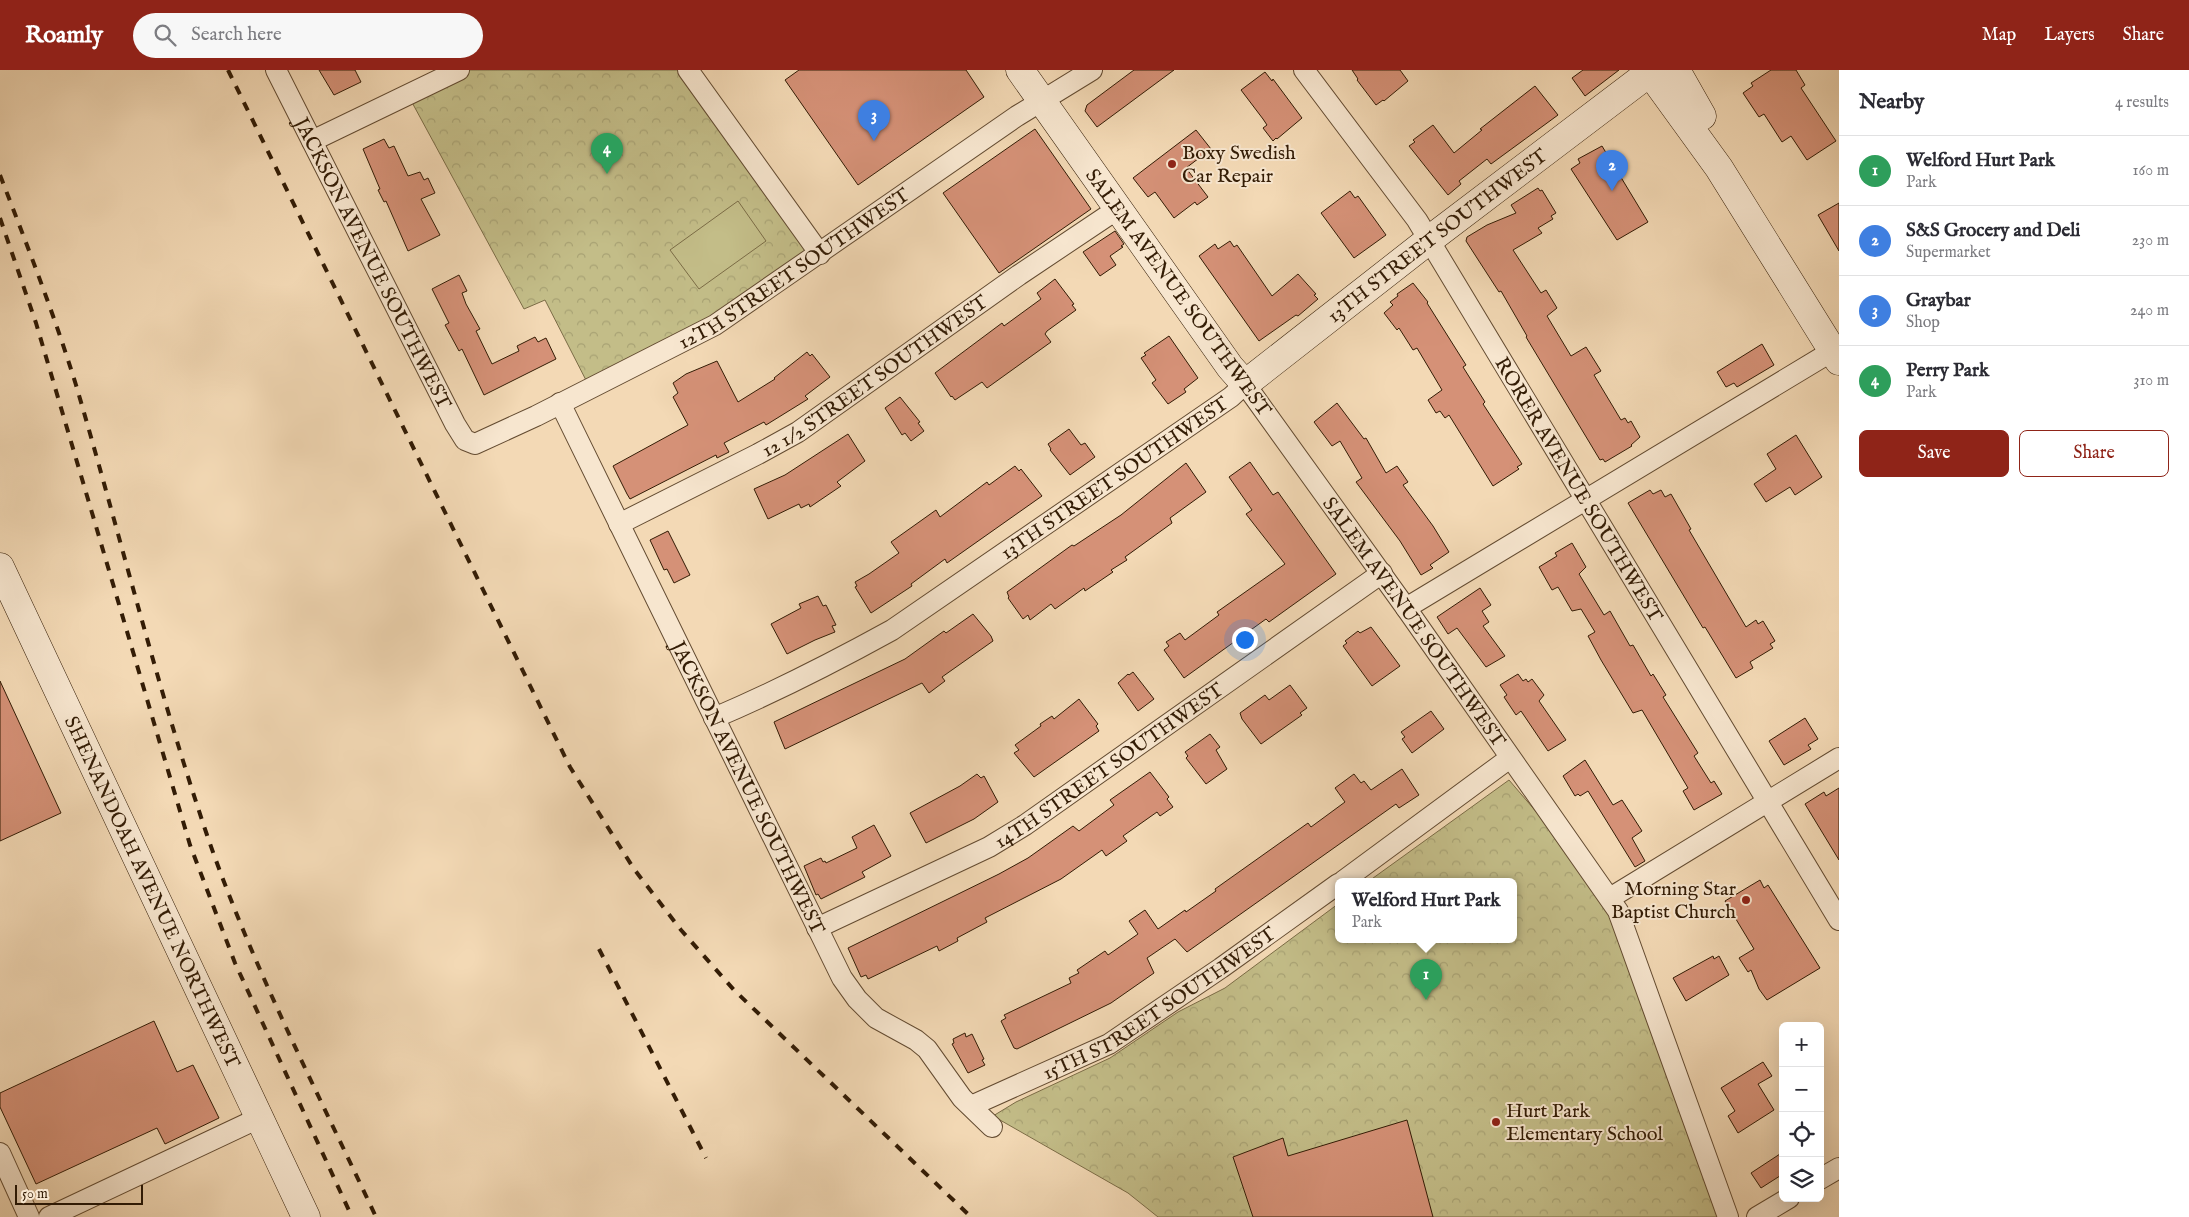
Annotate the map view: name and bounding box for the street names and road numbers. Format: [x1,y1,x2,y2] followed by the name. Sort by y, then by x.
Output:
[287,112,456,414] street label: JACKSON AVENUE SOUTHWEST
[1323,144,1553,329] street label: 13TH STREET SOUTHWEST
[1079,164,1276,422] street label: SALEM AVENUE SOUTHWEST
[675,183,915,355] street label: 12TH STREET SOUTHWEST
[758,290,993,463] street label: 12 1/2 STREET SOUTHWEST
[1488,353,1668,627] street label: RORER AVENUE SOUTHWEST
[996,391,1234,566] street label: 13TH STREET SOUTHWEST
[1316,493,1511,753] street label: SALEM AVENUE SOUTHWEST
[664,635,830,939] street label: JACKSON AVENUE SOUTHWEST
[990,678,1229,855] street label: 14TH STREET SOUTHWEST
[58,712,245,1073] street label: SHENANDOAH AVENUE NORTHWEST
[1039,922,1281,1086] street label: 15TH STREET SOUTHWEST

